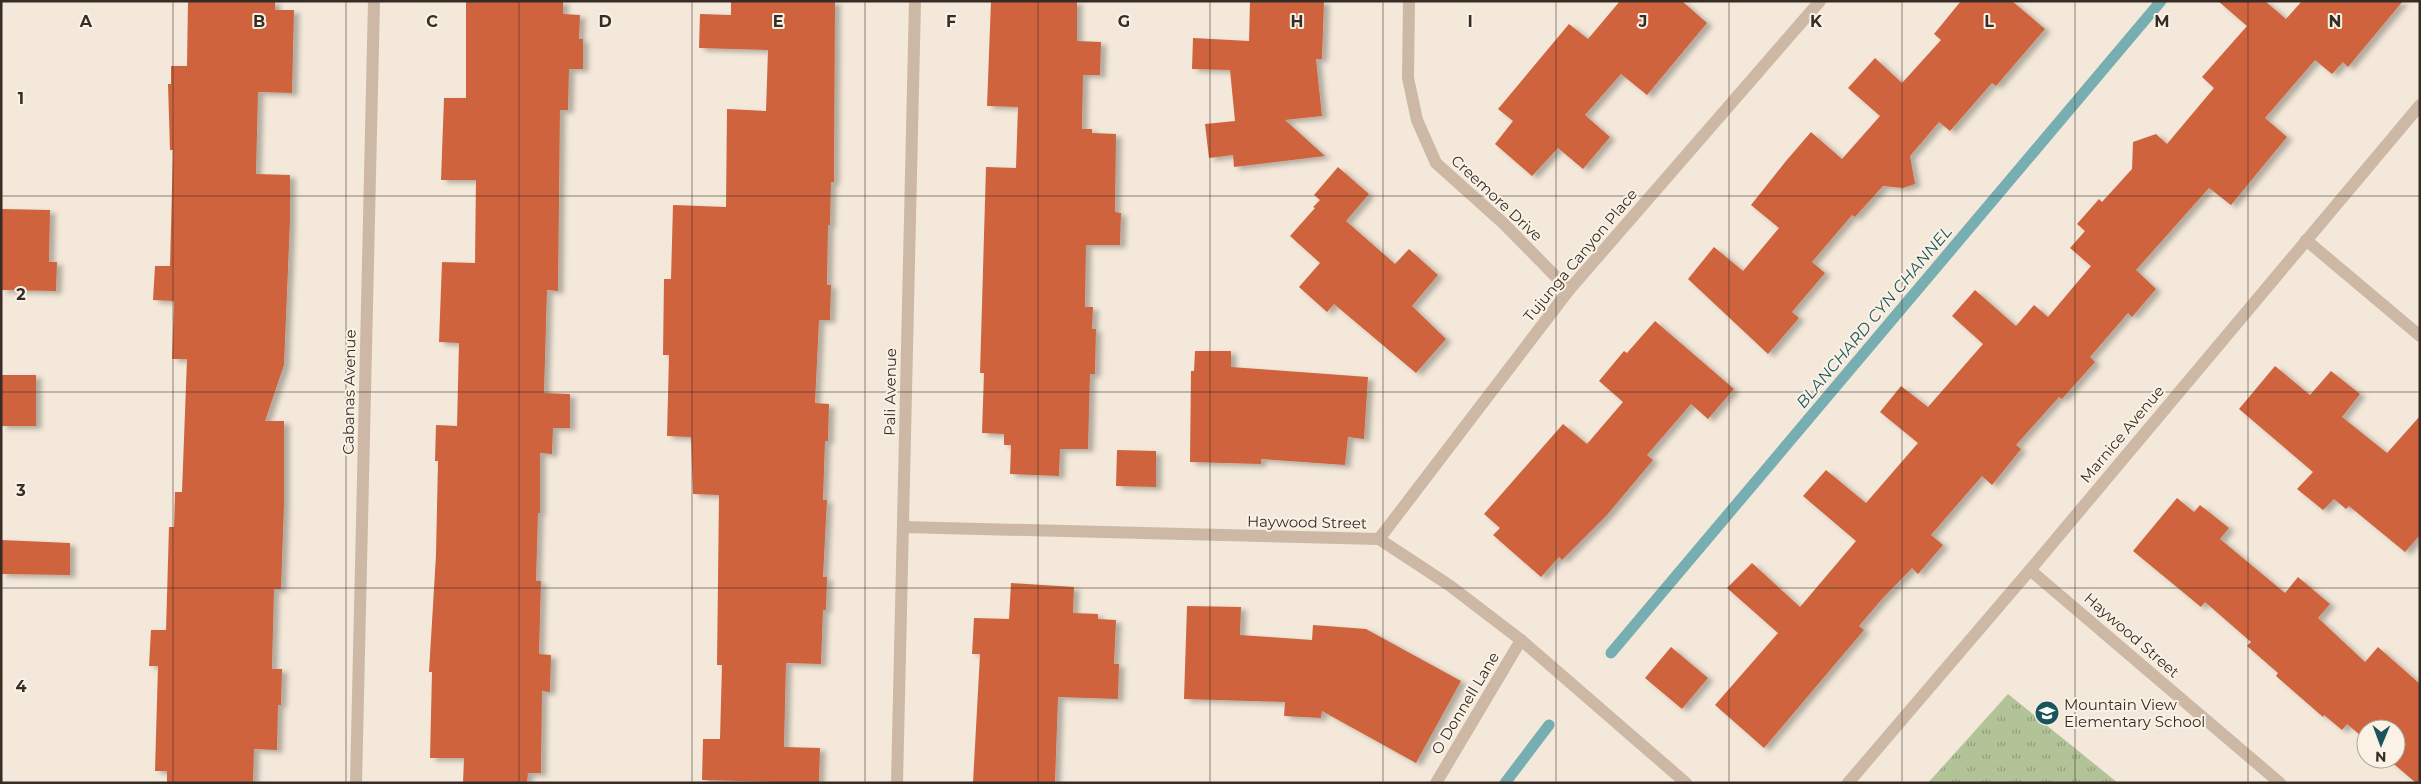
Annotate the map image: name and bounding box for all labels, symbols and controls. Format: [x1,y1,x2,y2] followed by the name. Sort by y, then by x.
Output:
[79,12,93,31] text: A
[253,12,265,31] text: B
[426,12,438,31] text: C
[598,12,612,31] text: D
[773,12,783,31] text: E
[946,12,956,31] text: F
[1118,12,1130,31] text: G
[1291,12,1303,31] text: H
[1467,12,1473,31] text: I
[1638,12,1647,31] text: J
[1810,12,1823,31] text: K
[1984,12,1994,31] text: L
[2154,12,2170,31] text: M
[2329,12,2341,31] text: N
[18,89,24,108] text: 1
[1447,151,1547,245] street label: Creemore Drive
[1519,185,1641,325] street label: Tujunga Canyon Place
[1792,222,1956,412] water label: BLANCHARD CYN CHANNEL
[16,285,26,304] text: 2
[338,329,360,455] street label: Cabanas Avenue
[880,348,900,436] street label: Pali Avenue
[2076,381,2168,487] street label: Marnice Avenue
[15,481,26,500] text: 3
[1247,511,1367,533] street label: Haywood Street
[2080,588,2184,682] street label: Haywood Street
[1427,648,1503,758] street label: O Donnell Lane
[15,677,27,696] text: 4
[2064,695,2205,731] place label: Mountain View Elementary School
[2034,700,2060,726] school or university icon: Mountain View Elementary School
[2356,719,2406,769] north arrow
[2375,748,2387,766] text: N

